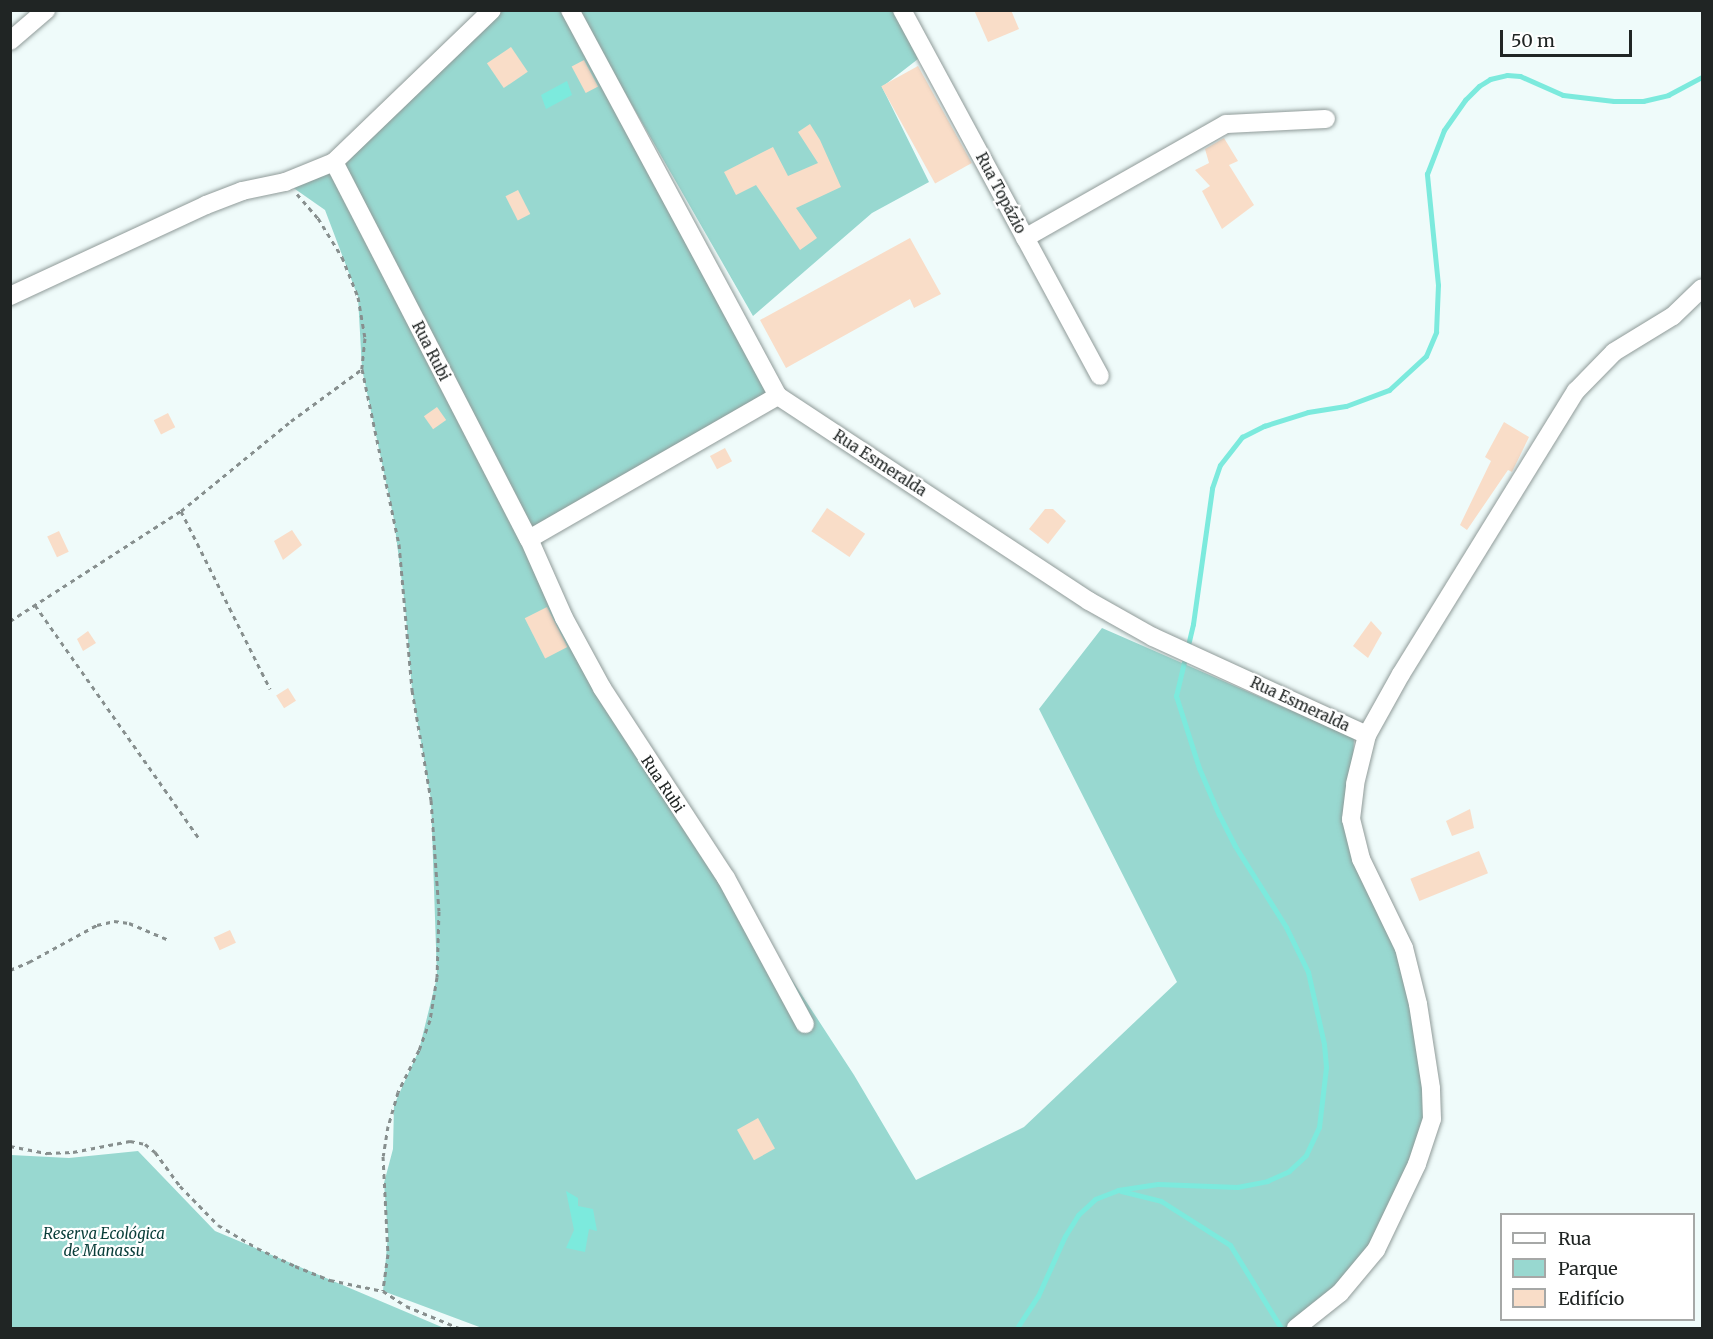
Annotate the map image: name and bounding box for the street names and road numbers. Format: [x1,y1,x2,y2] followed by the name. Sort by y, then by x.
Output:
[972,149,1030,237] street label: Rua Topázio
[408,318,454,384] street label: Rua Rubi
[830,426,930,500] street label: Rua Esmeralda
[1247,673,1353,735] street label: Rua Esmeralda
[638,752,688,816] street label: Rua Rubi

